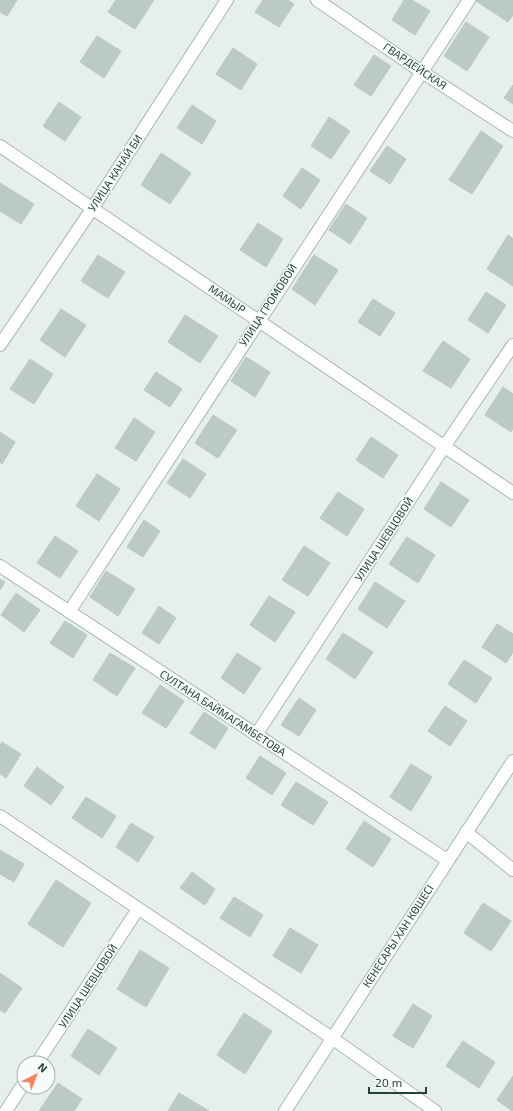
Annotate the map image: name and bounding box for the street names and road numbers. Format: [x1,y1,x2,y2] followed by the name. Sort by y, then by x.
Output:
[381,40,449,92] street label: ГВАРДЕЙСКАЯ
[85,132,144,214] street label: УЛИЦА КАНАЙ БИ
[236,261,299,348] street label: УЛИЦА ГРОМОВОЙ
[206,281,248,316] street label: МАМЫР
[352,494,416,583] street label: УЛИЦА ШЕВЦОВОЙ
[158,667,289,758] street label: СУЛТАНА БАЙМАГАМБЕТОВА
[359,882,436,990] street label: КЕНЕСАРЫ ХАН КӨШЕСІ
[56,941,120,1030] street label: УЛИЦА ШЕВЦОВОЙ

